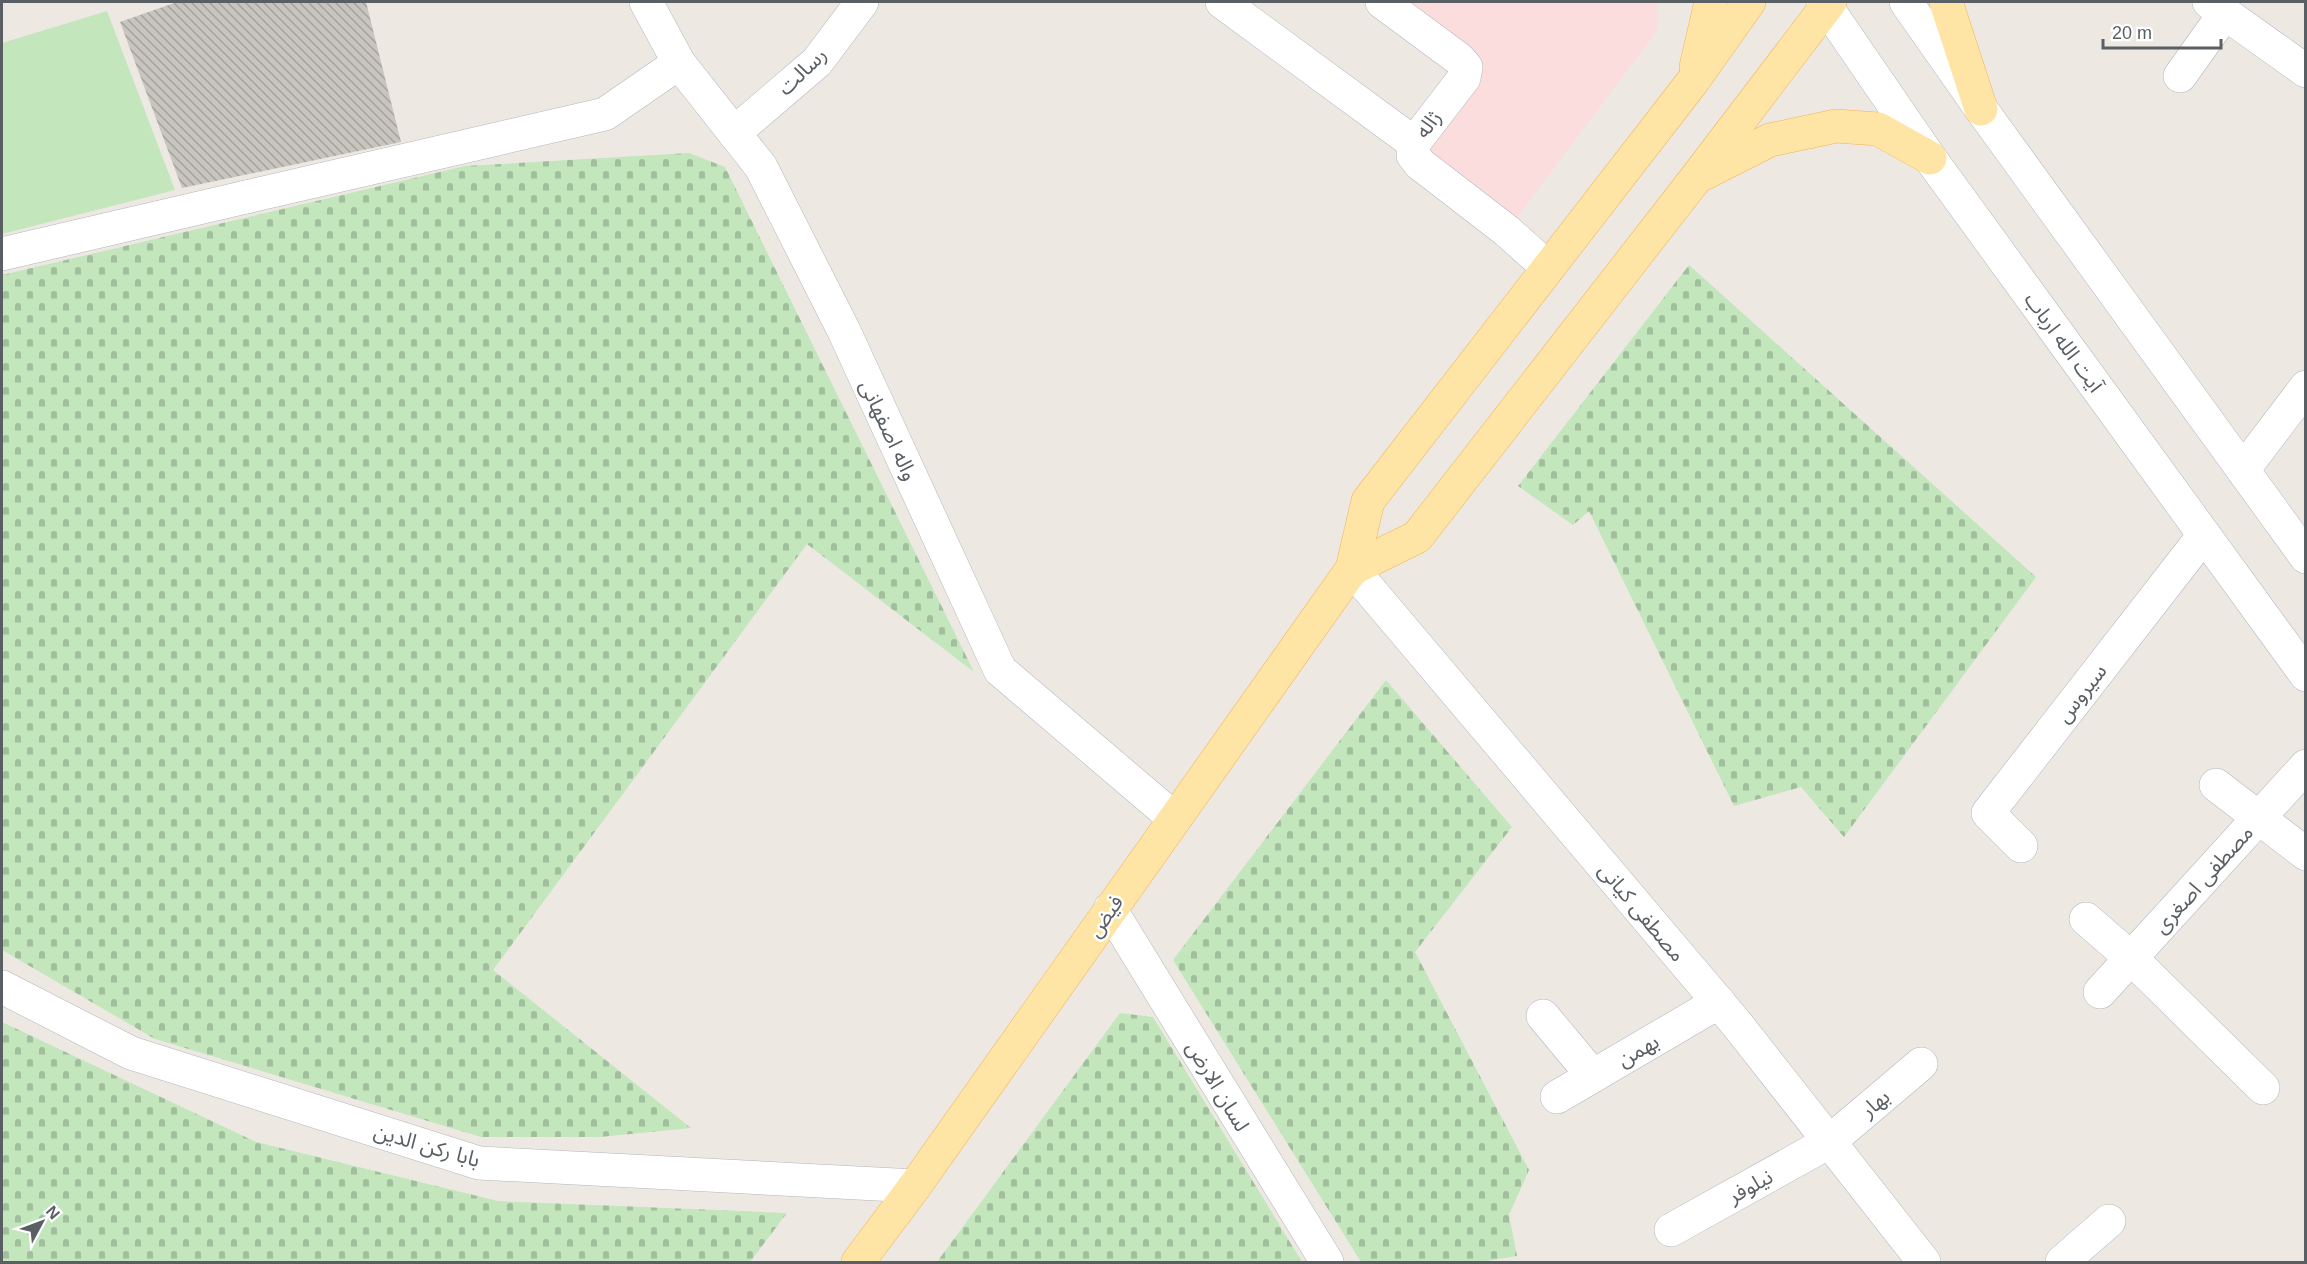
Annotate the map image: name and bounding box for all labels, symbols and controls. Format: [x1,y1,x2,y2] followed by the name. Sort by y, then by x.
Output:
[2103,12,2222,50] scale bar
[2112,23,2152,43] text: 20 m
[773,43,832,100] street label: رسالت
[1410,106,1446,143] street label: ژاله
[2019,288,2108,398] street label: آیت الله ارباب
[855,376,922,484] street label: واله اصفهانی
[2051,659,2112,727] street label: سیروس
[2149,820,2258,938] street label: مصطفی اصغری
[1593,858,1690,966] street label: مصطفی کیانی
[1082,891,1128,942] street label: فیض
[1613,1029,1663,1072] street label: بهمن
[1181,1037,1254,1136] street label: لسان الارض
[1855,1085,1895,1123] street label: بهار
[371,1119,483,1172] street label: بابا رکن الدین
[1723,1164,1777,1209] street label: نیلوفر
[12,1192,72,1252] north arrow
[43,1203,63,1222] text: N

